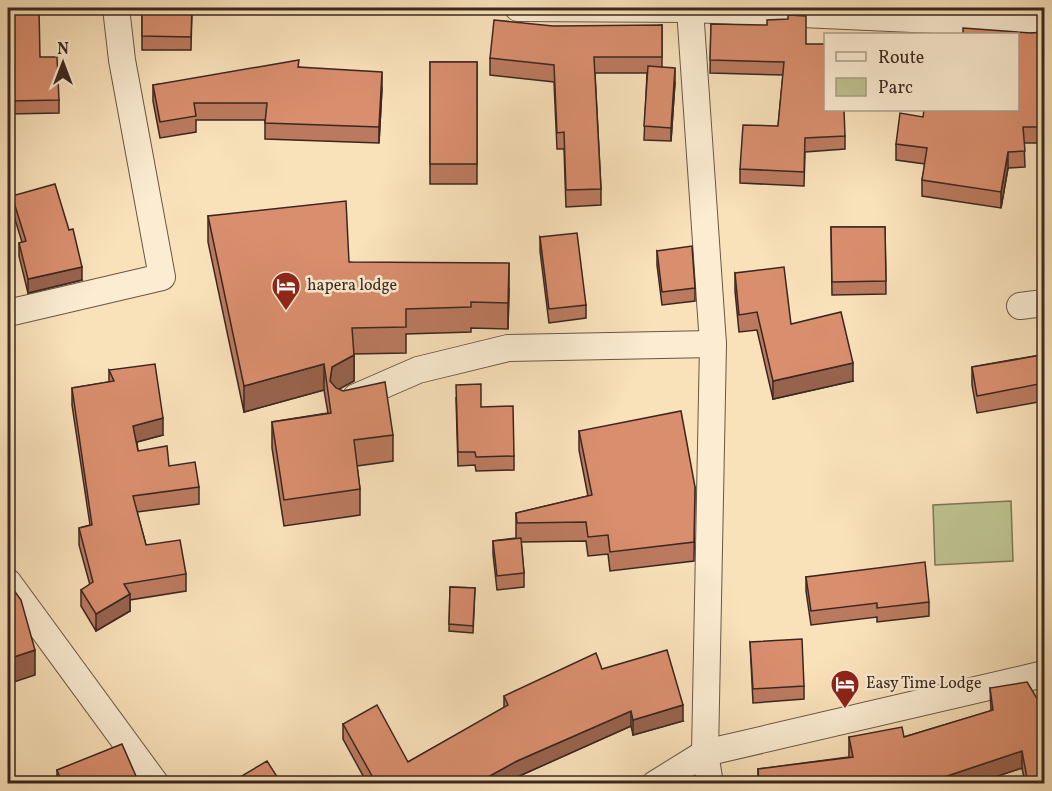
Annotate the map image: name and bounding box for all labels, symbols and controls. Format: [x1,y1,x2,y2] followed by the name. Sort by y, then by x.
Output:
[33,33,93,93] north arrow
[824,33,1019,111] legend
[57,39,69,61] text: N
[878,46,924,71] text: Route
[878,76,913,101] text: Parc
[270,270,302,312] hotel icon: hapera lodge
[307,275,397,297] place label: hapera lodge
[829,668,861,710] hotel icon: Easy Time Lodge
[866,673,982,695] place label: Easy Time Lodge

